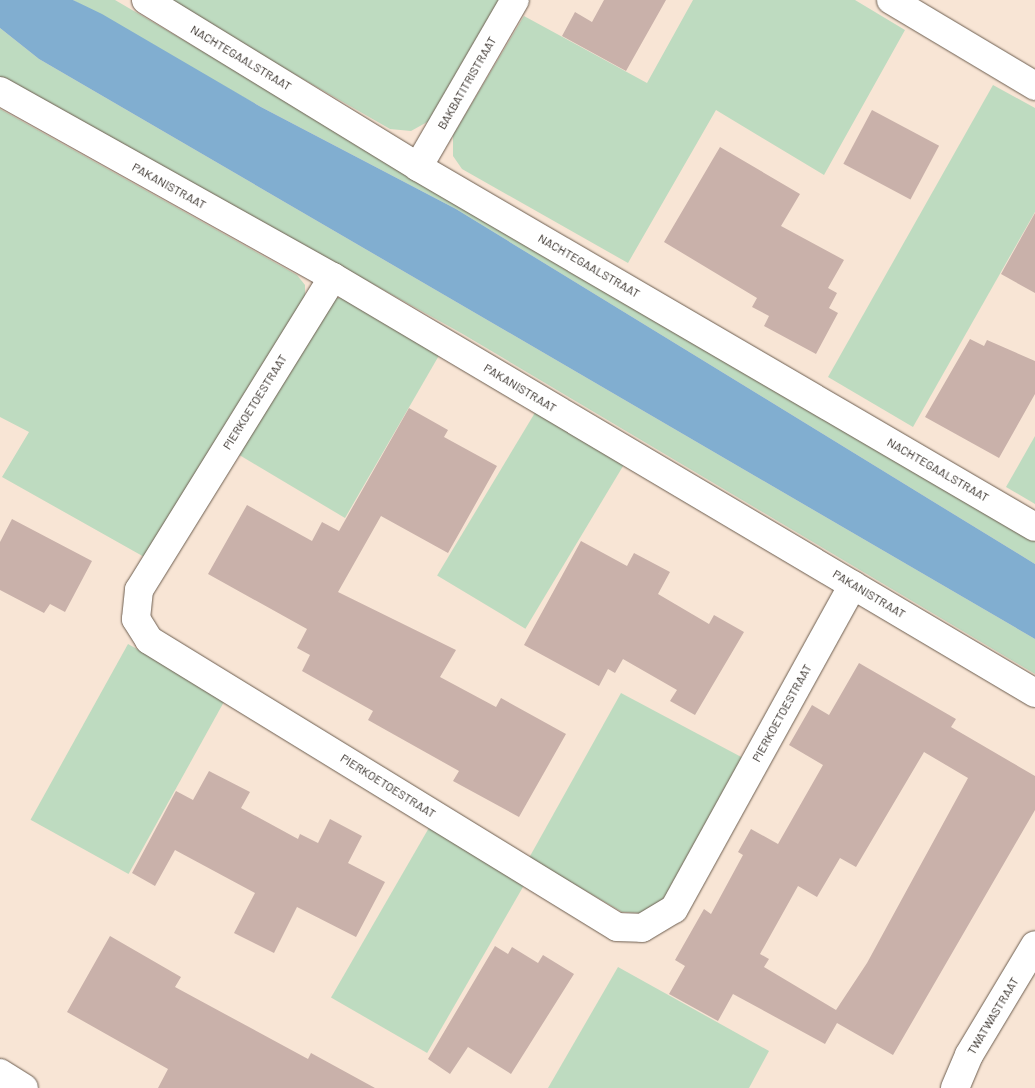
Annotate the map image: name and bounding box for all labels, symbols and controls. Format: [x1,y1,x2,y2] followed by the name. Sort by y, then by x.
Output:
[188,22,294,94] street label: NACHTEGAALSTRAAT
[435,34,499,132] street label: BAKBATITRISTRAAT
[130,160,208,212] street label: PAKANISTRAAT
[536,231,642,301] street label: NACHTEGAALSTRAAT
[220,352,290,452] street label: PIERKOETOESTRAAT
[481,361,559,415] street label: PAKANISTRAAT
[885,435,991,505] street label: NACHTEGAALSTRAAT
[830,567,908,621] street label: PAKANISTRAAT
[749,662,815,764] street label: PIERKOETOESTRAAT
[338,751,438,821] street label: PIERKOETOESTRAAT
[964,975,1022,1057] street label: TWATWASTRAAT

